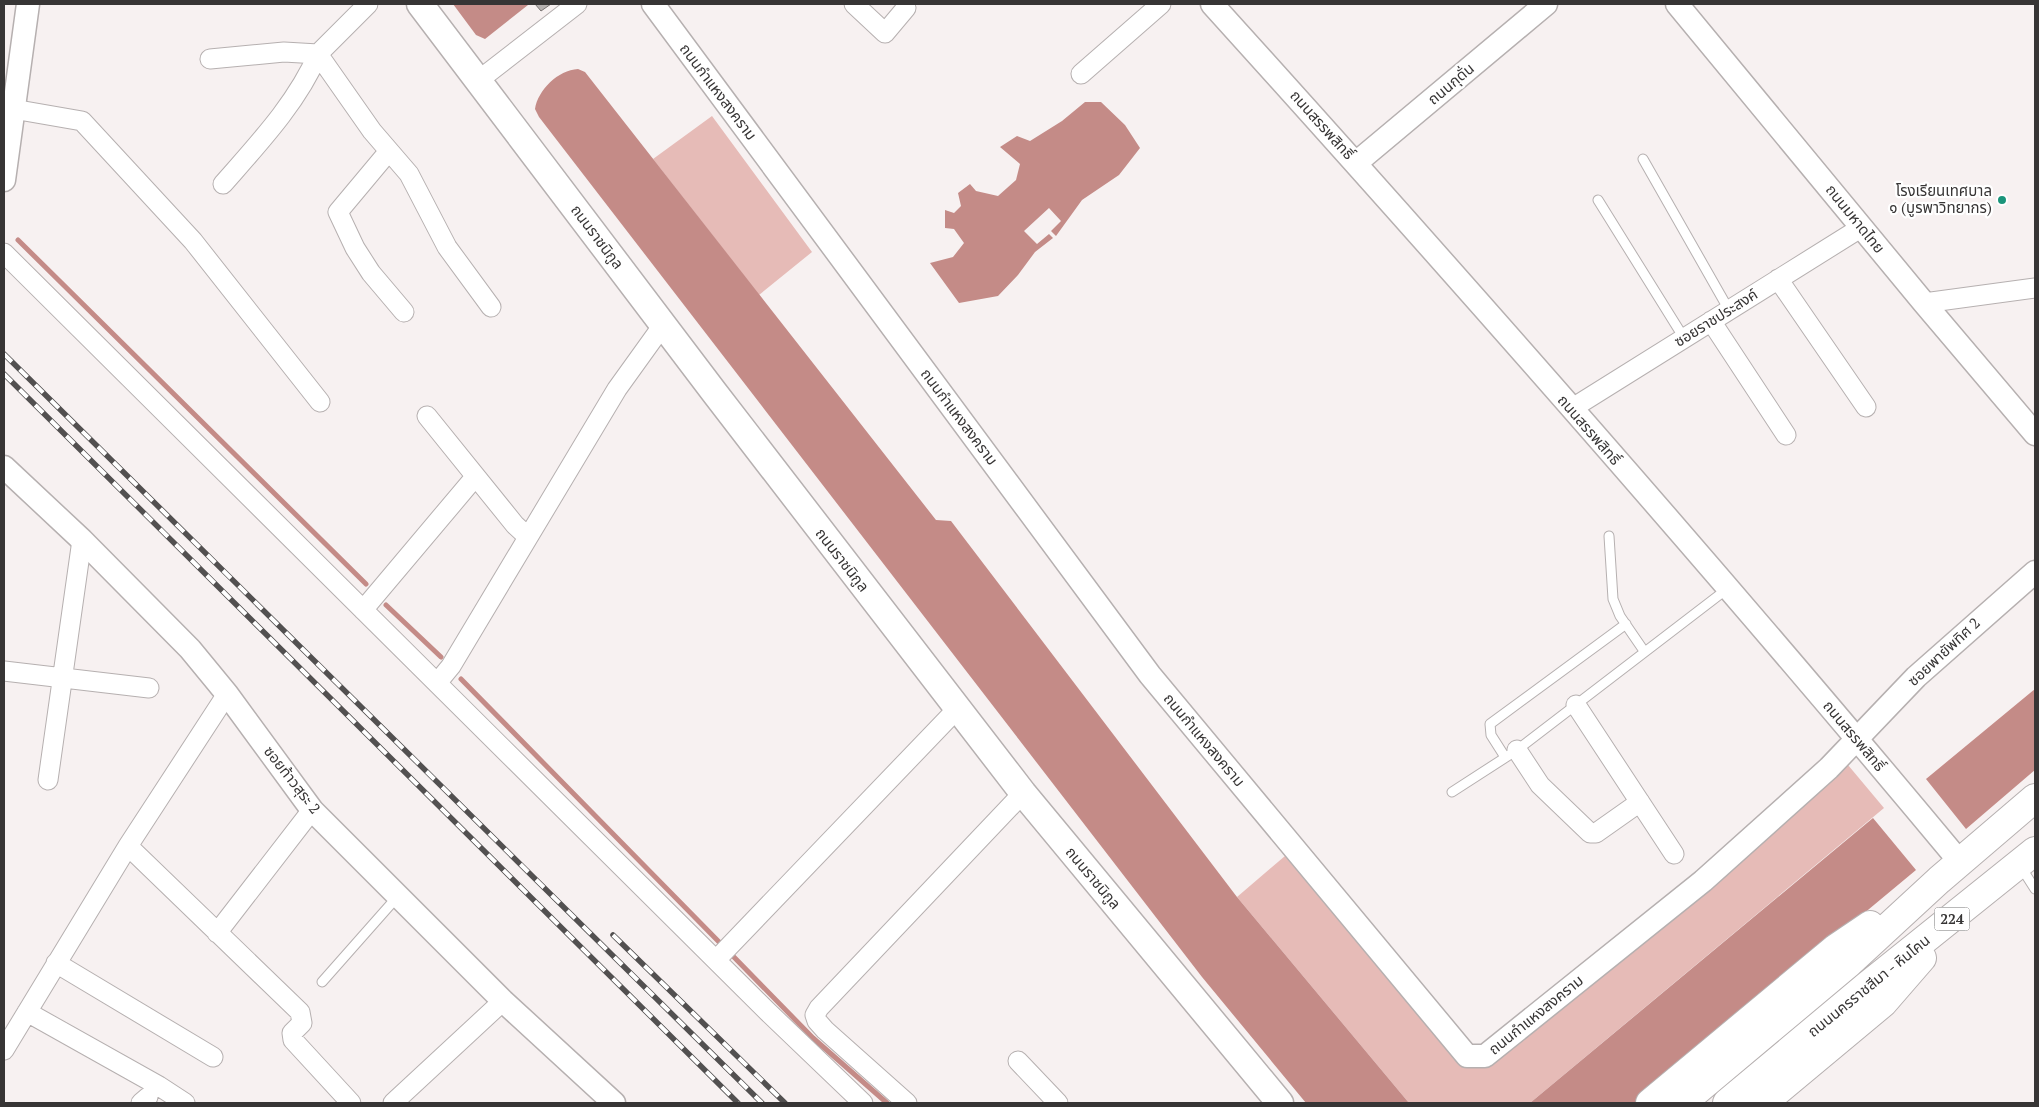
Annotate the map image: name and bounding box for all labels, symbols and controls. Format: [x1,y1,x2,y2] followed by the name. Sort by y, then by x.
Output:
[676,39,762,144] street label: ถนนกำแหงสงคราม
[1423,58,1478,109] street label: ถนนกุดั่น
[1286,85,1359,164] street label: ถนนสรรพสิทธิ์
[1822,180,1890,257] street label: ถนนมหาดไทย
[1889,180,1992,217] place label: โรงเรียนเทศบาล ๑ (บูรพาวิทยากร)
[1996,194,2008,206] marker: โรงเรียนเทศบาล ๑ (บูรพาวิทยากร)
[567,200,629,273] street label: ถนนราชนิกูล
[1670,284,1761,351] street label: ซอยราชประสงค์
[917,364,1003,469] street label: ถนนกำแหงสงคราม
[1554,390,1626,469] street label: ถนนสรรพสิทธิ์
[812,523,874,595] street label: ถนนราชนิกูล
[1903,613,1984,690] street label: ซอยพายัพทิศ 2
[1160,688,1250,790] street label: ถนนกำแหงสงคราม
[1819,696,1891,775] street label: ถนนสรรพสิทธิ์
[260,741,326,817] street label: ซอยท้าวสุระ 2
[1062,842,1126,913] street label: ถนนราชนิกูล
[1934,908,1970,931] road number: 224
[1803,930,1934,1041] street label: ถนนนครราชสีมา - หินโคน
[1484,970,1587,1059] street label: ถนนกำแหงสงคราม

